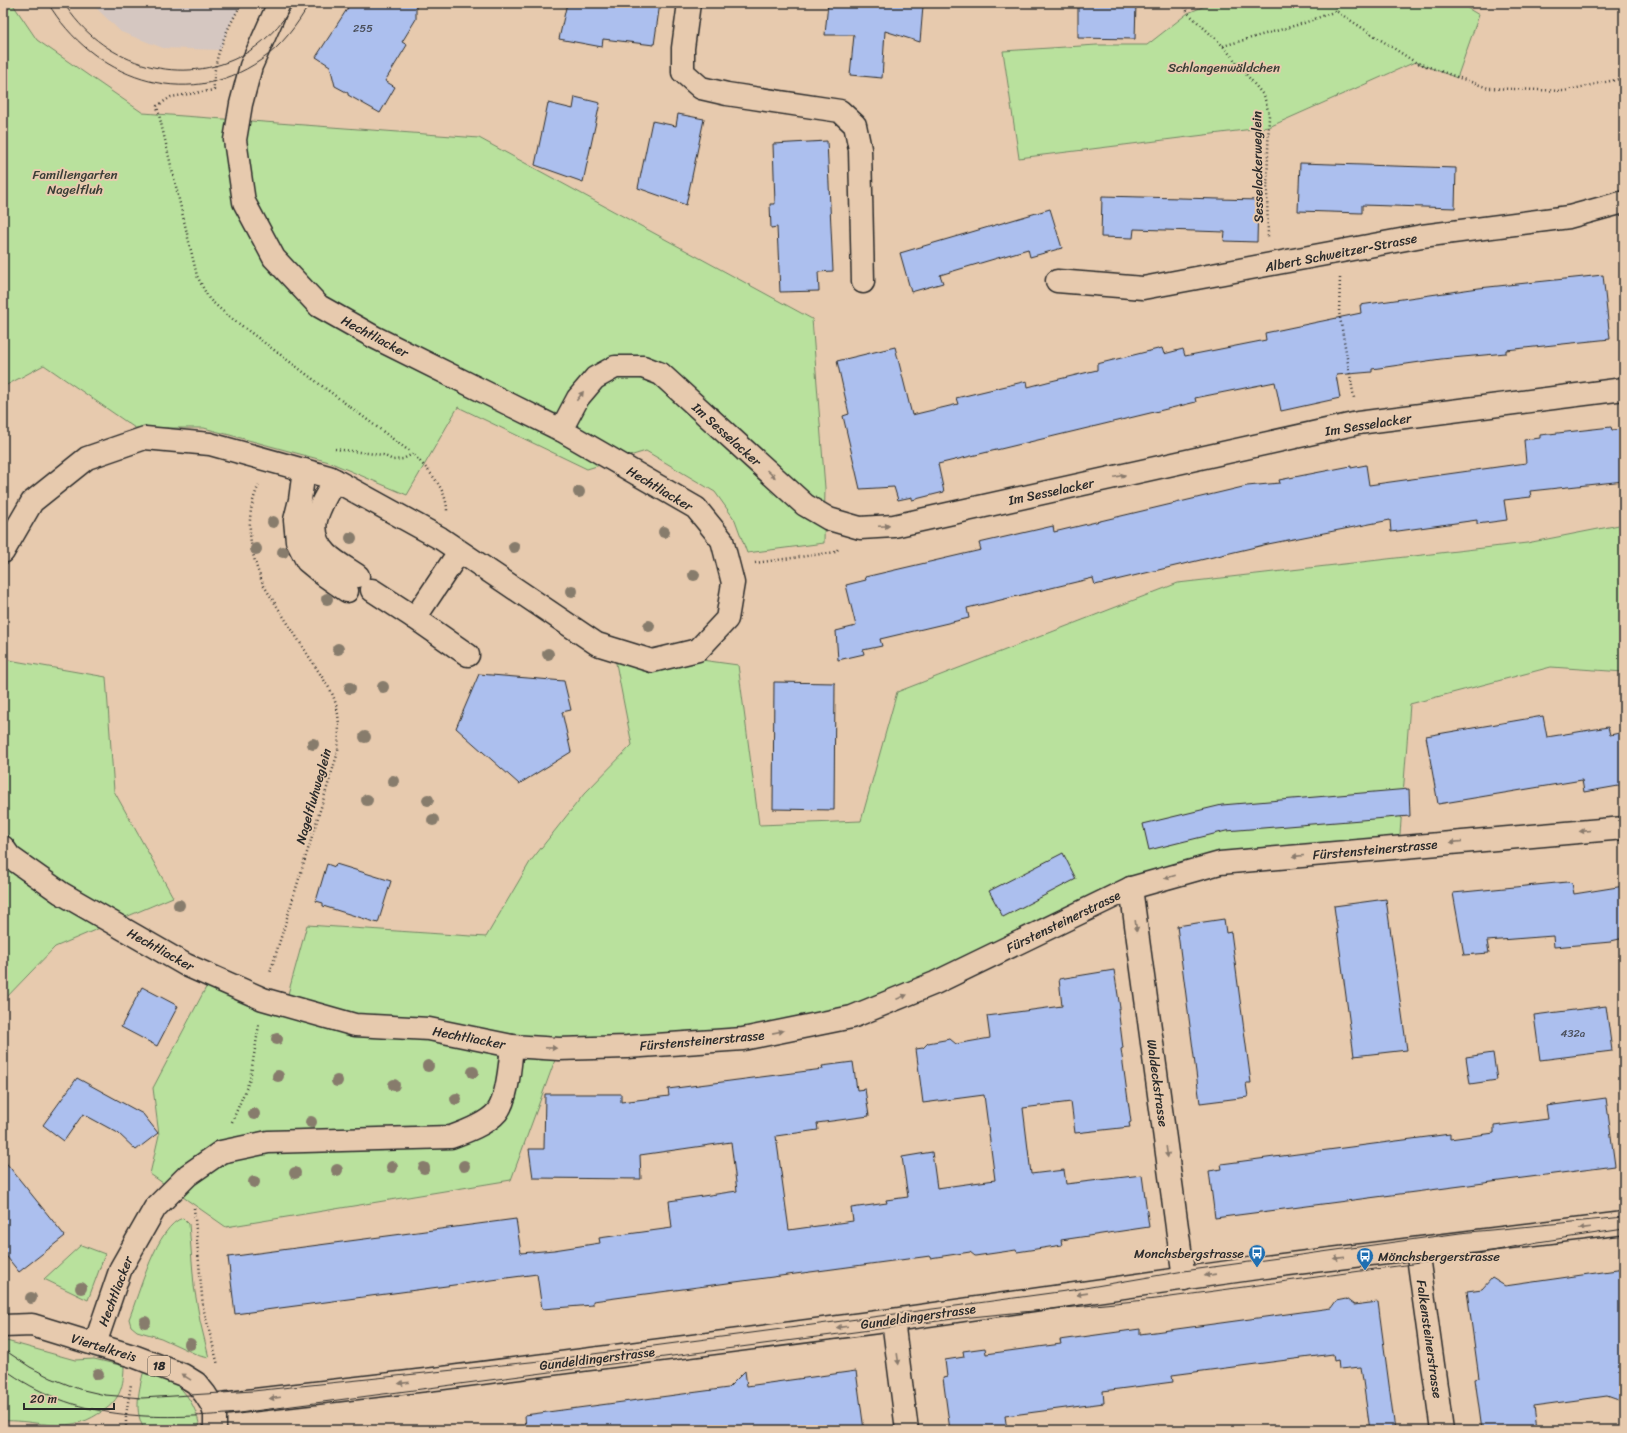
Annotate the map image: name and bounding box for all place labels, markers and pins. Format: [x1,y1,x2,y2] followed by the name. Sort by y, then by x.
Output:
[1134,1242,1244,1265] place label: Monchsbergstrasse
[1247,1243,1267,1268] bus stop icon: Monchsbergstrasse
[1378,1245,1500,1268] place label: Mönchsbergerstrasse
[1355,1246,1375,1271] bus stop icon: Mönchsbergerstrasse

